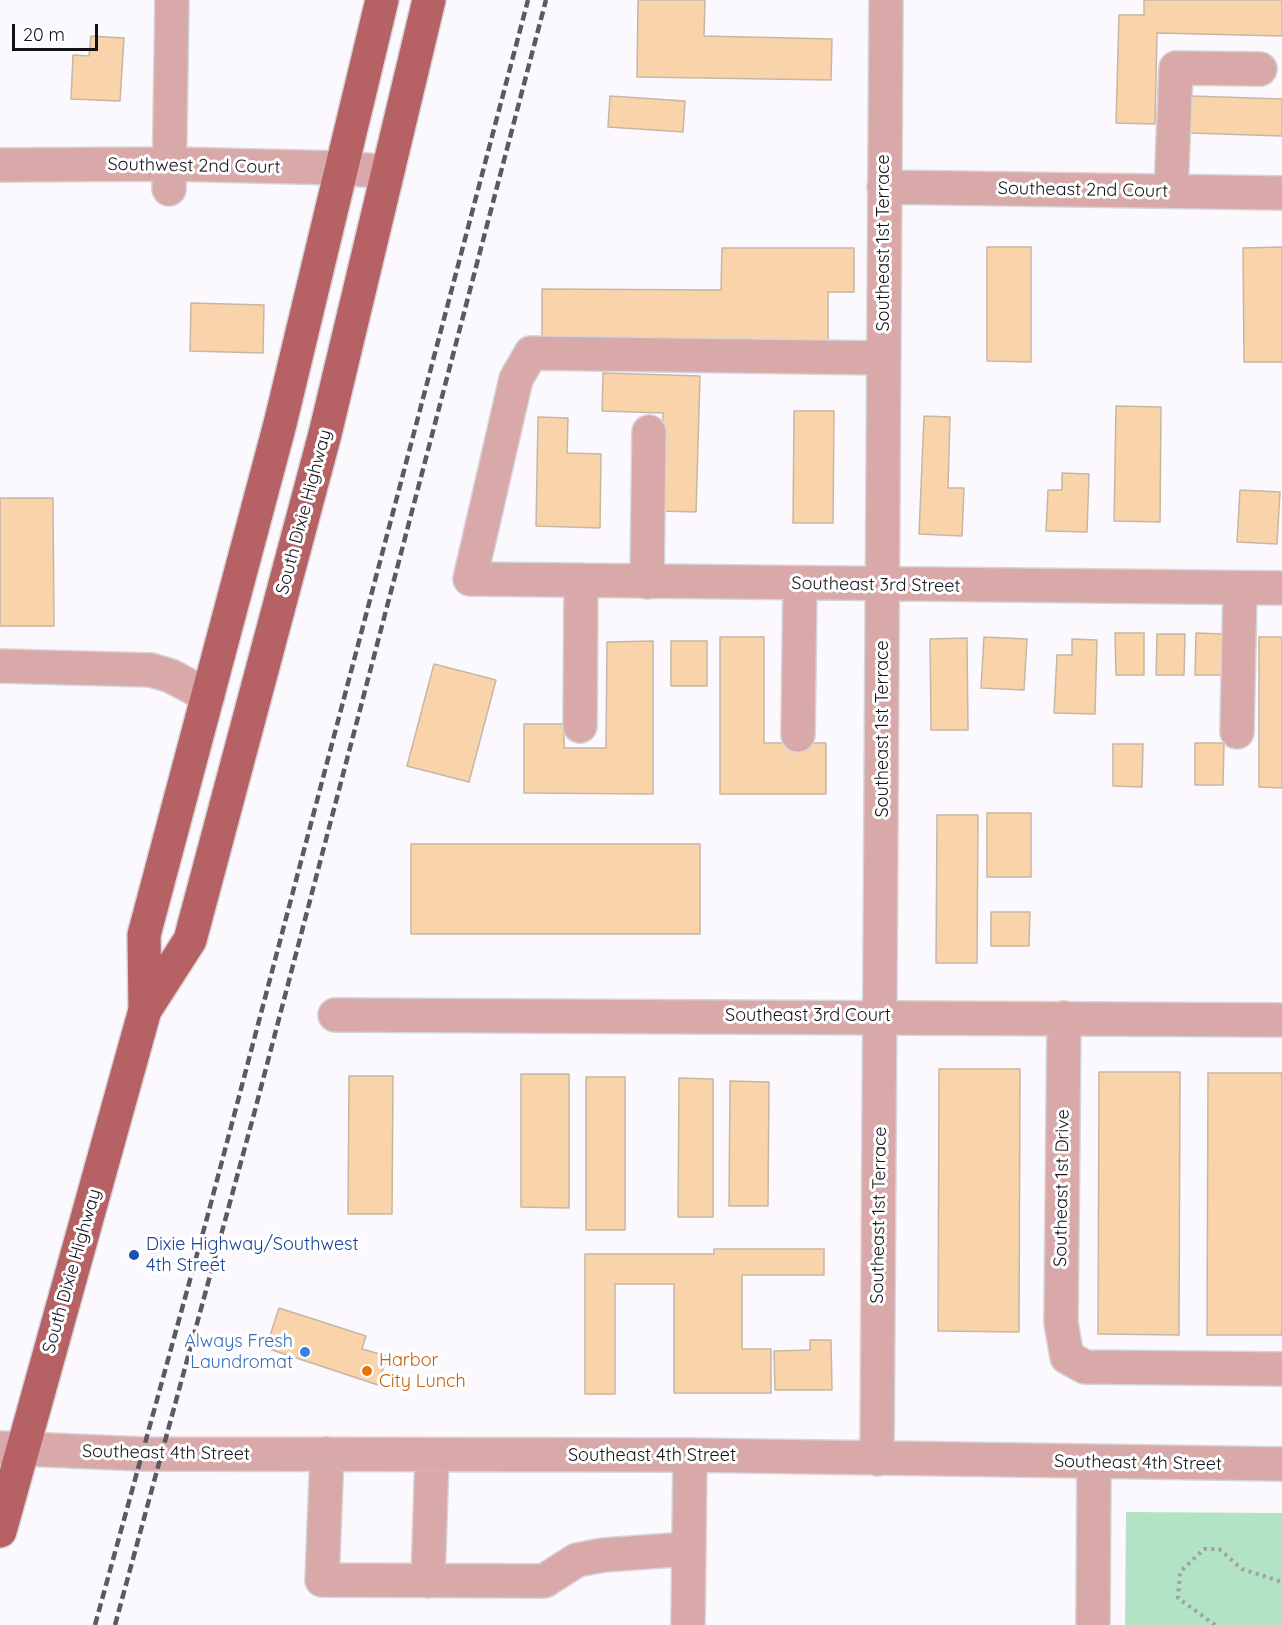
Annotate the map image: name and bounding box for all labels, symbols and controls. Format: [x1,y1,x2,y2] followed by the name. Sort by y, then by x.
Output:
[15,12,100,50] scale bar
[23,23,65,46] text: 20 m
[107,154,281,178] street label: Southwest 2nd Court
[873,154,895,332] street label: Southeast 1st Terrace
[998,178,1168,202] street label: Southeast 2nd Court
[272,427,336,597] street label: South Dixie Highway
[791,573,961,597] street label: Southeast 3rd Street
[872,640,894,818] street label: Southeast 1st Terrace
[725,1005,891,1027] street label: Southeast 3rd Court
[1050,1109,1074,1267] street label: Southeast 1st Drive
[867,1126,891,1304] street label: Southeast 1st Terrace
[38,1186,106,1356] street label: South Dixie Highway
[146,1234,359,1276] place label: Dixie Highway/Southwest 4th Street
[127,1248,141,1262] marker: Dixie Highway/Southwest 4th Street
[184,1331,293,1374] place label: Always Fresh Laundromat
[298,1345,312,1359] marker: Always Fresh Laundromat
[379,1350,466,1392] place label: Harbor City Lunch
[360,1364,374,1378] marker: Harbor City Lunch
[82,1441,250,1465] street label: Southeast 4th Street
[568,1445,736,1467] street label: Southeast 4th Street
[1054,1451,1222,1475] street label: Southeast 4th Street

